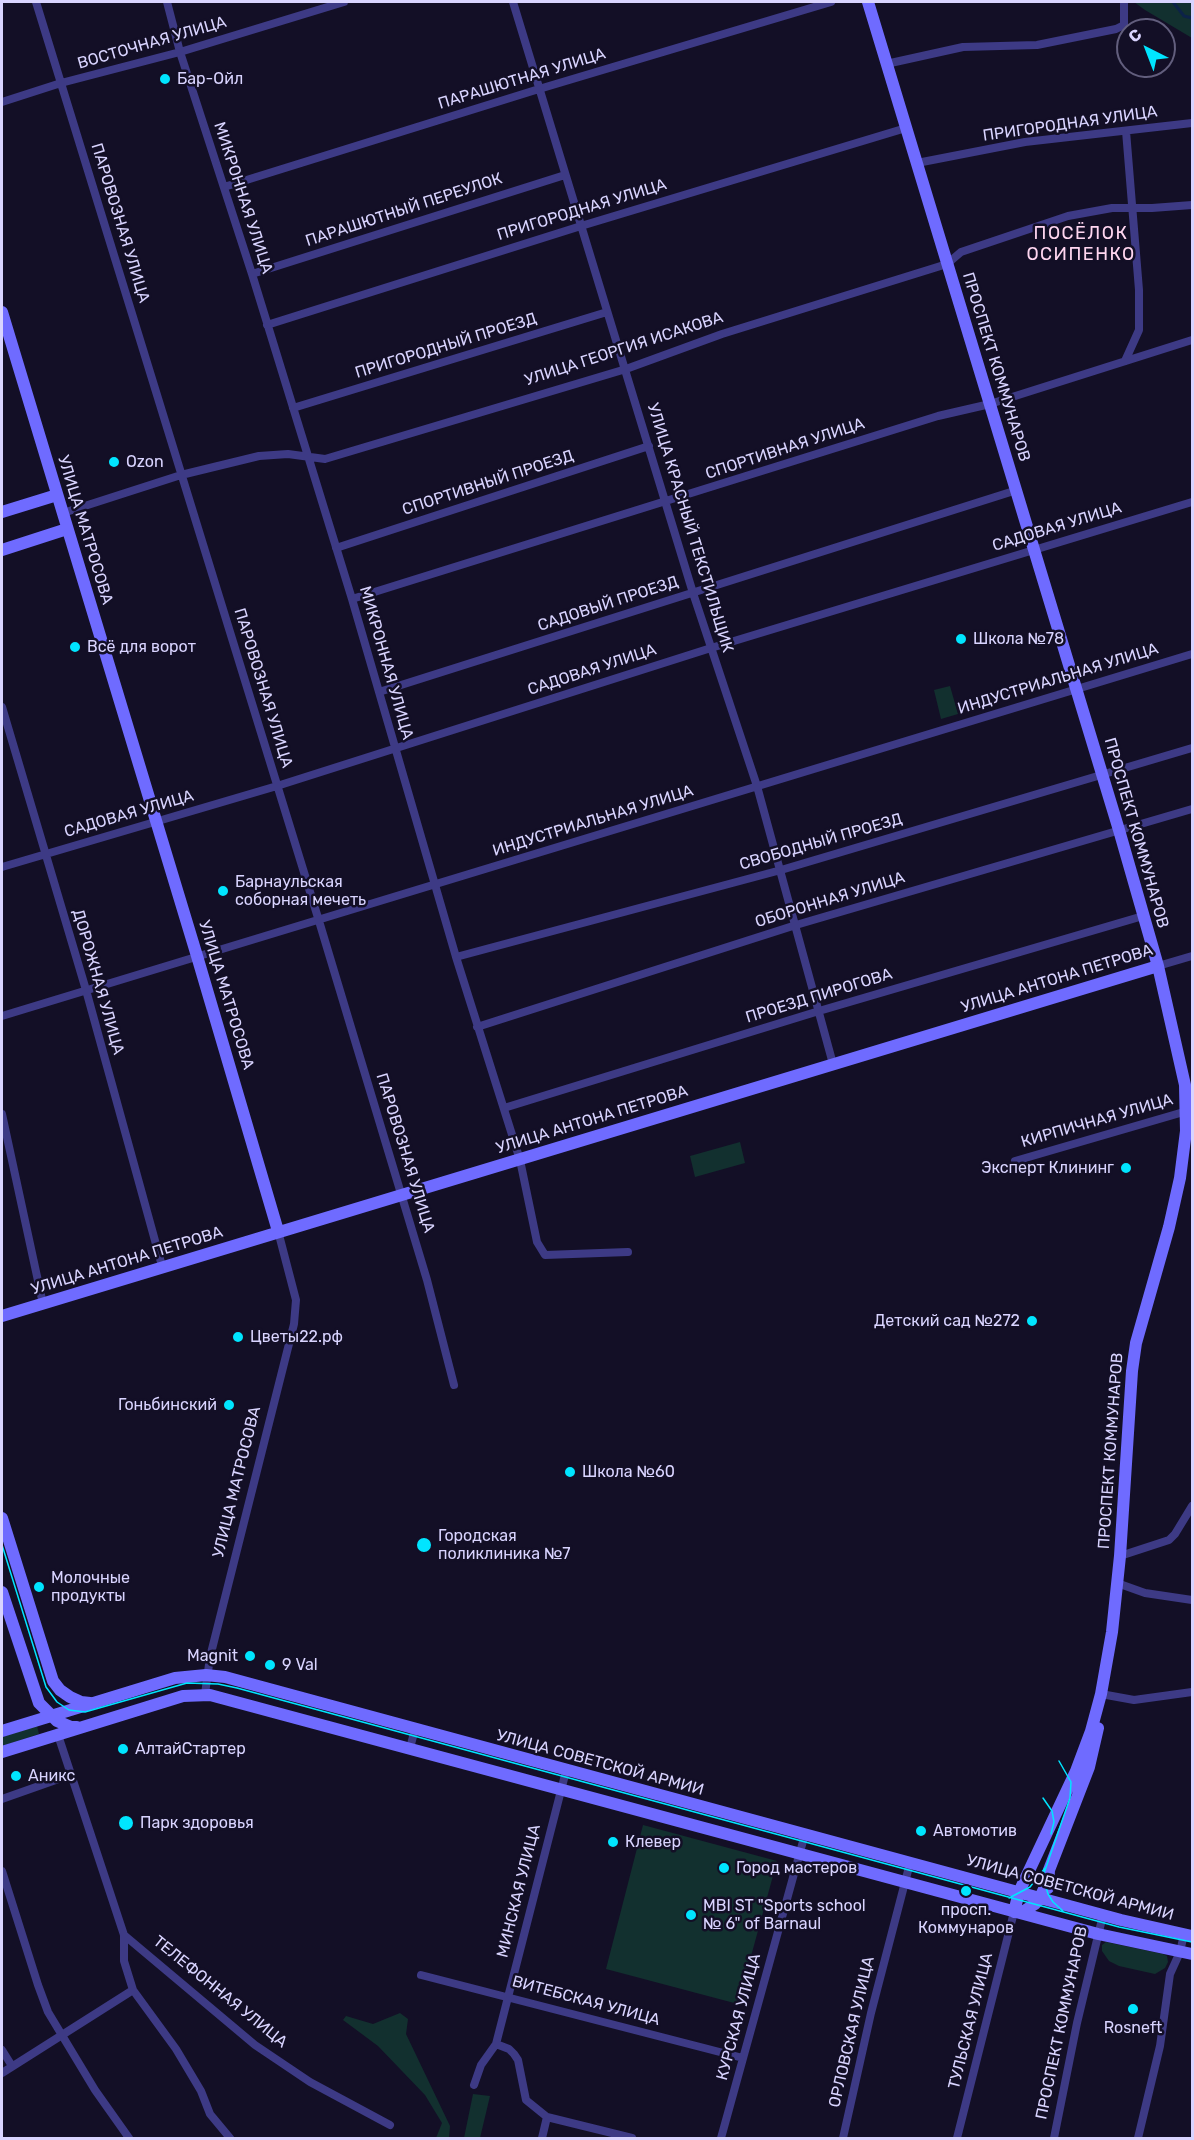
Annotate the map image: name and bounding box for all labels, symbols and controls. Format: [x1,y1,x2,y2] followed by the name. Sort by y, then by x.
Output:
[75,13,229,73] street label: ВОСТОЧНАЯ УЛИЦА
[1116,18,1176,78] north arrow
[1124,25,1145,47] text: С
[436,44,608,114] street label: ПАРАШЮТНАЯ УЛИЦА
[177,69,243,89] place label: Бар-Ойл
[158,72,172,86] marker: Бар-Ойл
[981,102,1159,146] street label: ПРИГОРОДНАЯ УЛИЦА
[209,120,277,276] street label: МИКРОННАЯ УЛИЦА
[87,141,153,305] street label: ПАРОВОЗНАЯ УЛИЦА
[303,169,505,251] street label: ПАРАШЮТНЫЙ ПЕРЕУЛОК
[495,175,669,245] street label: ПРИГОРОДНАЯ УЛИЦА
[1026,223,1136,266] district label: ПОСЁЛОК ОСИПЕНКО
[958,270,1034,464] street label: ПРОСПЕКТ КОММУНАРОВ
[522,308,726,390] street label: УЛИЦА ГЕОРГИЯ ИСАКОВА
[353,309,539,383] street label: ПРИГОРОДНЫЙ ПРОЕЗД
[643,401,737,655] street label: УЛИЦА КРАСНЫЙ ТЕКСТИЛЬЩИК
[703,414,867,484] street label: СПОРТИВНАЯ УЛИЦА
[400,446,576,520] street label: СПОРТИВНЫЙ ПРОЕЗД
[126,452,164,472] place label: Ozon
[53,453,117,607] street label: УЛИЦА МАТРОСОВА
[107,455,121,469] marker: Ozon
[990,498,1124,556] street label: САДОВАЯ УЛИЦА
[535,572,681,636] street label: САДОВЫЙ ПРОЕЗД
[355,584,417,742] street label: МИКРОННАЯ УЛИЦА
[230,606,296,770] street label: ПАРОВОЗНАЯ УЛИЦА
[973,629,1064,649] place label: Школа №78
[954,632,968,646] marker: Школа №78
[87,637,196,657] place label: Всё для ворот
[955,639,1161,719] street label: ИНДУСТРИАЛЬНАЯ УЛИЦА
[68,640,82,654] marker: Всё для ворот
[525,640,659,700] street label: САДОВАЯ УЛИЦА
[1100,736,1172,930] street label: ПРОСПЕКТ КОММУНАРОВ
[490,781,696,861] street label: ИНДУСТРИАЛЬНАЯ УЛИЦА
[62,786,196,842] street label: САДОВАЯ УЛИЦА
[737,810,905,874] street label: СВОБОДНЫЙ ПРОЕЗД
[753,868,907,932] street label: ОБОРОННАЯ УЛИЦА
[235,872,366,910] place label: Барнаульская соборная мечеть
[216,884,230,898] marker: Барнаульская соборная мечеть
[68,907,128,1057] street label: ДОРОЖНАЯ УЛИЦА
[194,918,258,1072] street label: УЛИЦА МАТРОСОВА
[959,941,1155,1017] street label: УЛИЦА АНТОНА ПЕТРОВА
[743,965,895,1027] street label: ПРОЕЗД ПИРОГОВА
[372,1071,438,1235] street label: ПАРОВОЗНАЯ УЛИЦА
[494,1082,690,1158] street label: УЛИЦА АНТОНА ПЕТРОВА
[1019,1090,1175,1152] street label: КИРПИЧНАЯ УЛИЦА
[981,1158,1114,1178] place label: Эксперт Клининг
[1119,1161,1133,1175] marker: Эксперт Клининг
[29,1223,225,1299] street label: УЛИЦА АНТОНА ПЕТРОВА
[874,1311,1020,1331] place label: Детский сад №272
[1025,1314,1039,1328] marker: Детский сад №272
[250,1327,343,1347] place label: Цветы22.рф
[231,1330,245,1344] marker: Цветы22.рф
[1095,1352,1127,1550] street label: ПРОСПЕКТ КОММУНАРОВ
[118,1395,217,1415] place label: Гоньбинский
[222,1398,236,1412] marker: Гоньбинский
[209,1404,265,1560] street label: УЛИЦА МАТРОСОВА
[582,1462,675,1482] place label: Школа №60
[563,1465,577,1479] marker: Школа №60
[438,1526,570,1564] place label: Городская поликлиника №7
[415,1536,433,1554] marker: Городская поликлиника №7
[51,1568,130,1606] place label: Молочные продукты
[32,1580,46,1594] marker: Молочные продукты
[187,1646,238,1666] place label: Magnit
[243,1649,257,1663] marker: Magnit
[282,1655,318,1675] place label: 9 Val
[263,1658,277,1672] marker: 9 Val
[494,1726,706,1800] street label: УЛИЦА СОВЕТСКОЙ АРМИИ
[135,1739,246,1759] place label: АлтайСтартер
[116,1742,130,1756] marker: АлтайСтартер
[28,1766,75,1786] place label: Аникс
[9,1769,23,1783] marker: Аникс
[140,1813,254,1833] place label: Парк здоровья
[117,1814,135,1832] marker: Парк здоровья
[933,1821,1017,1841] place label: Автомотив
[493,1822,545,1960] street label: МИНСКАЯ УЛИЦА
[914,1824,928,1838] marker: Автомотив
[625,1832,681,1852] place label: Клевер
[606,1835,620,1849] marker: Клевер
[964,1851,1176,1925] street label: УЛИЦА СОВЕТСКОЙ АРМИИ
[736,1858,857,1878] place label: Город мастеров
[717,1861,731,1875] marker: Город мастеров
[959,1884,973,1898] marker: просп. Коммунаров
[703,1896,866,1934] place label: MBI ST "Sports school № 6" of Barnaul
[918,1900,1014,1938] place label: просп. Коммунаров
[684,1908,698,1922] marker: MBI ST "Sports school № 6" of Barnaul
[1032,1925,1092,2121] street label: ПРОСПЕКТ КОММУНАРОВ
[149,1932,291,2052] street label: ТЕЛЕФОННАЯ УЛИЦА
[713,1951,765,2083] street label: КУРСКАЯ УЛИЦА
[945,1951,997,2091] street label: ТУЛЬСКАЯ УЛИЦА
[825,1955,879,2109] street label: ОРЛОВСКАЯ УЛИЦА
[510,1972,662,2030] street label: ВИТЕБСКАЯ УЛИЦА
[1126,2002,1140,2016] marker: Rosneft
[1104,2018,1162,2038] place label: Rosneft

